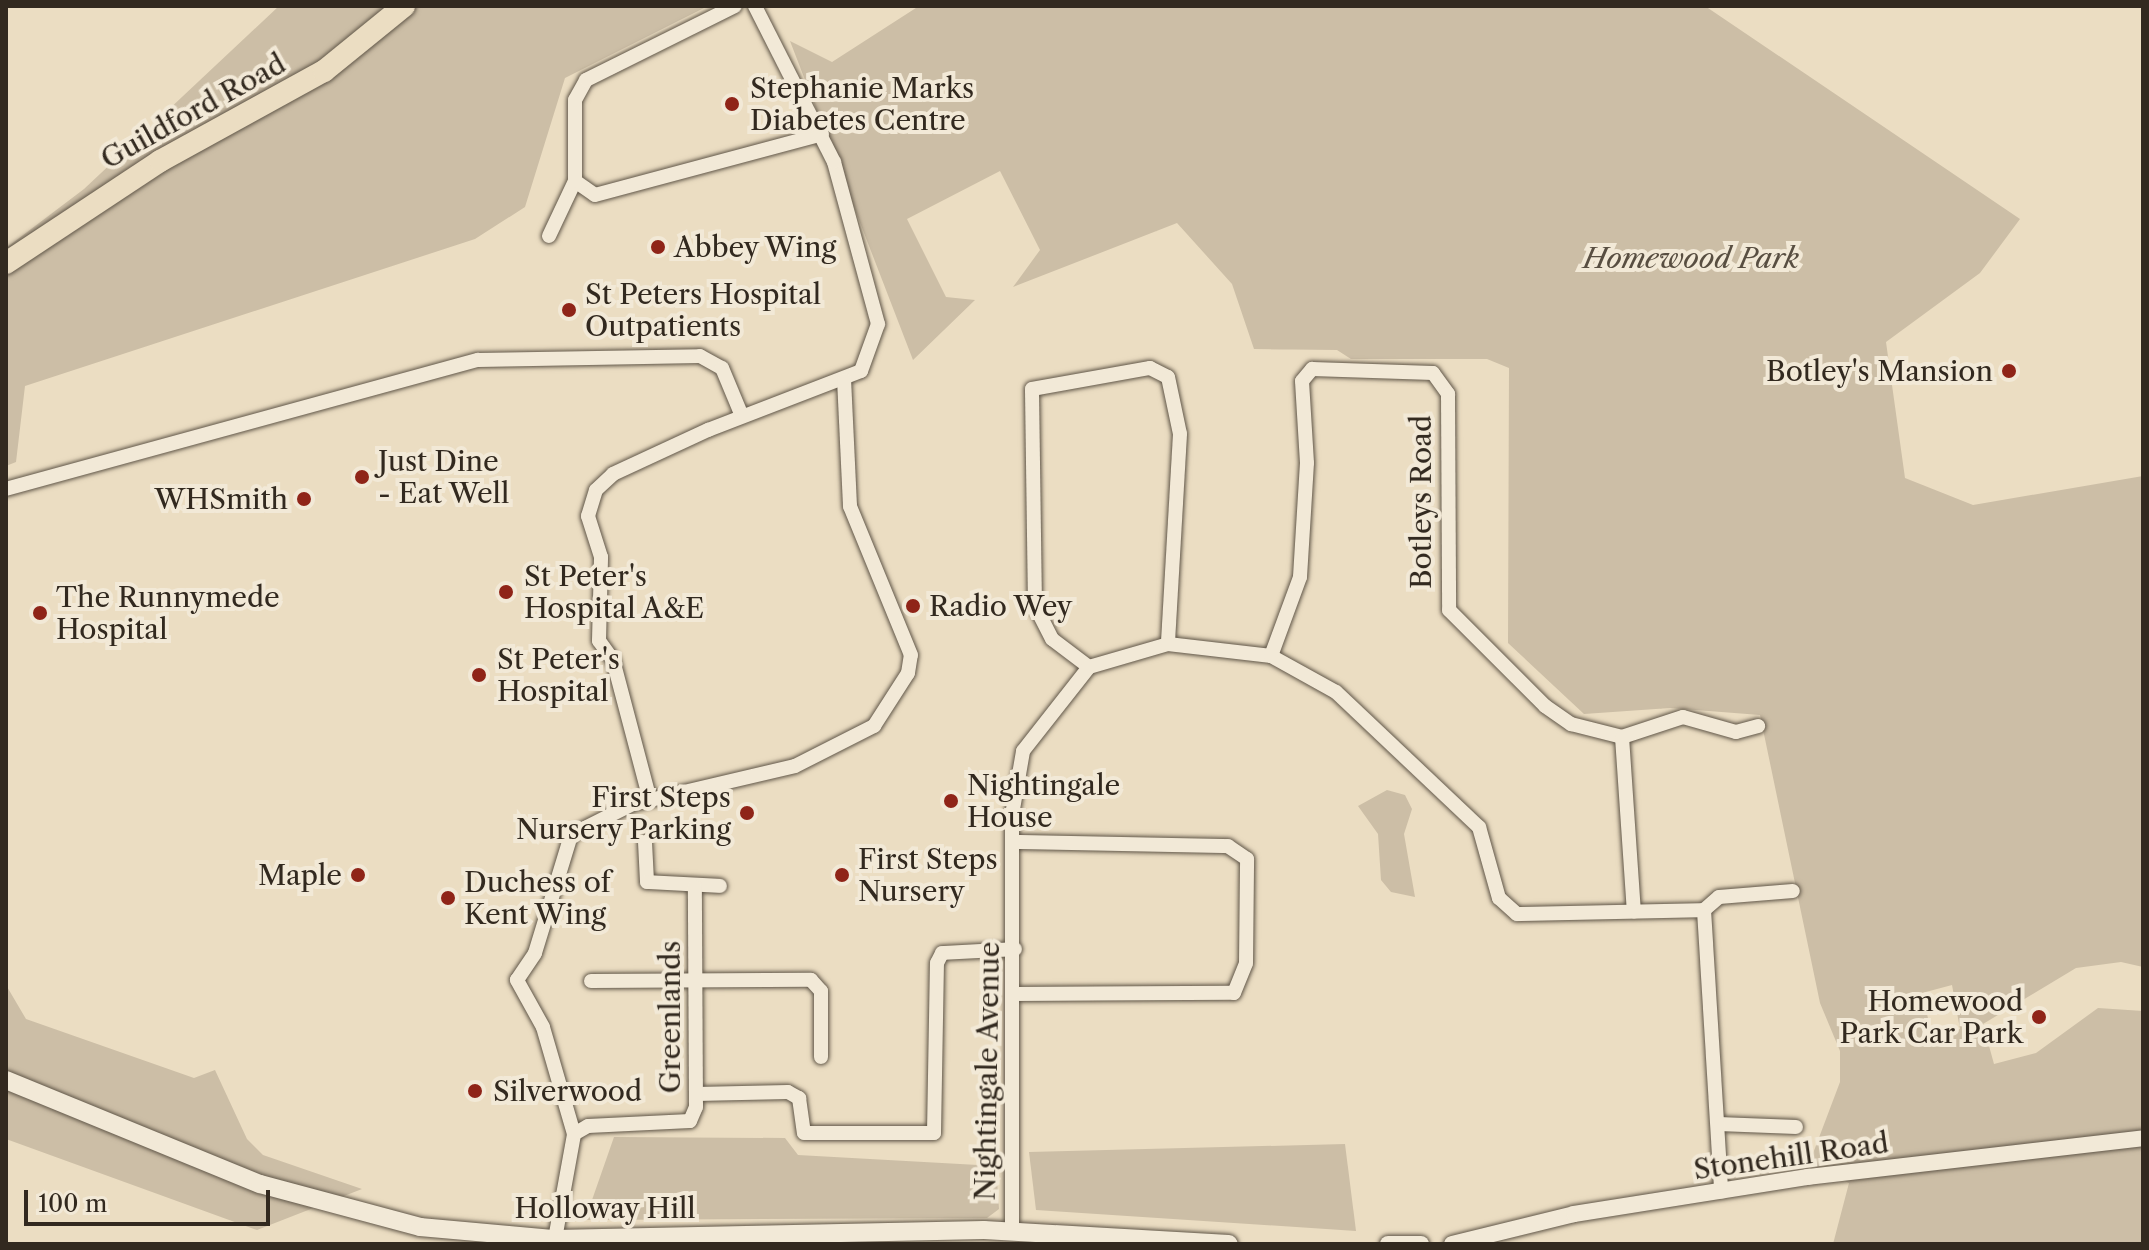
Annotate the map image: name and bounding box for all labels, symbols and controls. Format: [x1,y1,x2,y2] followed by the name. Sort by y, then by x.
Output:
[95,46,291,176] street label: Guildford Road
[750,71,974,137] place label: Stephanie Marks Diabetes Centre
[721,93,743,115] marker: Stephanie Marks Diabetes Centre
[674,230,838,264] place label: Abbey Wing
[649,238,667,256] marker: Abbey Wing
[1583,241,1799,275] park label: Homewood Park
[585,277,821,343] place label: St Peters Hospital Outpatients
[560,301,578,319] marker: St Peters Hospital Outpatients
[1766,354,1993,388] place label: Botley's Mansion
[2000,362,2018,380] marker: Botley's Mansion
[1404,415,1438,589] street label: Botleys Road
[378,444,510,510] place label: Just Dine - Eat Well
[353,468,371,486] marker: Just Dine - Eat Well
[155,482,288,516] place label: WHSmith
[295,490,313,508] marker: WHSmith
[524,559,706,625] place label: St Peter's Hospital A&E
[56,580,280,646] place label: The Runnymede Hospital
[495,581,517,603] marker: St Peter's Hospital A&E
[929,589,1073,623] place label: Radio Wey
[904,597,922,615] marker: Radio Wey
[31,604,49,622] marker: The Runnymede Hospital
[497,642,620,708] place label: St Peter's Hospital
[468,664,490,686] marker: St Peter's Hospital
[967,768,1120,834] place label: Nightingale House
[515,780,731,846] place label: First Steps Nursery Parking
[942,792,960,810] marker: Nightingale House
[738,804,756,822] marker: First Steps Nursery Parking
[858,842,998,908] place label: First Steps Nursery
[258,858,342,892] place label: Maple
[464,865,611,931] place label: Duchess of Kent Wing
[349,866,367,884] marker: Maple
[833,866,851,884] marker: First Steps Nursery
[439,889,457,907] marker: Duchess of Kent Wing
[653,941,687,1093] street label: Greenlands
[968,941,1006,1201] street label: Nightingale Avenue
[1838,984,2023,1050] place label: Homewood Park Car Park
[2030,1008,2048,1026] marker: Homewood Park Car Park
[493,1074,642,1108] place label: Silverwood
[464,1080,486,1102] marker: Silverwood
[1691,1126,1891,1186] street label: Stonehill Road
[28,1174,274,1224] scale bar
[38,1189,107,1218] text: 100 m
[514,1191,696,1225] street label: Holloway Hill

